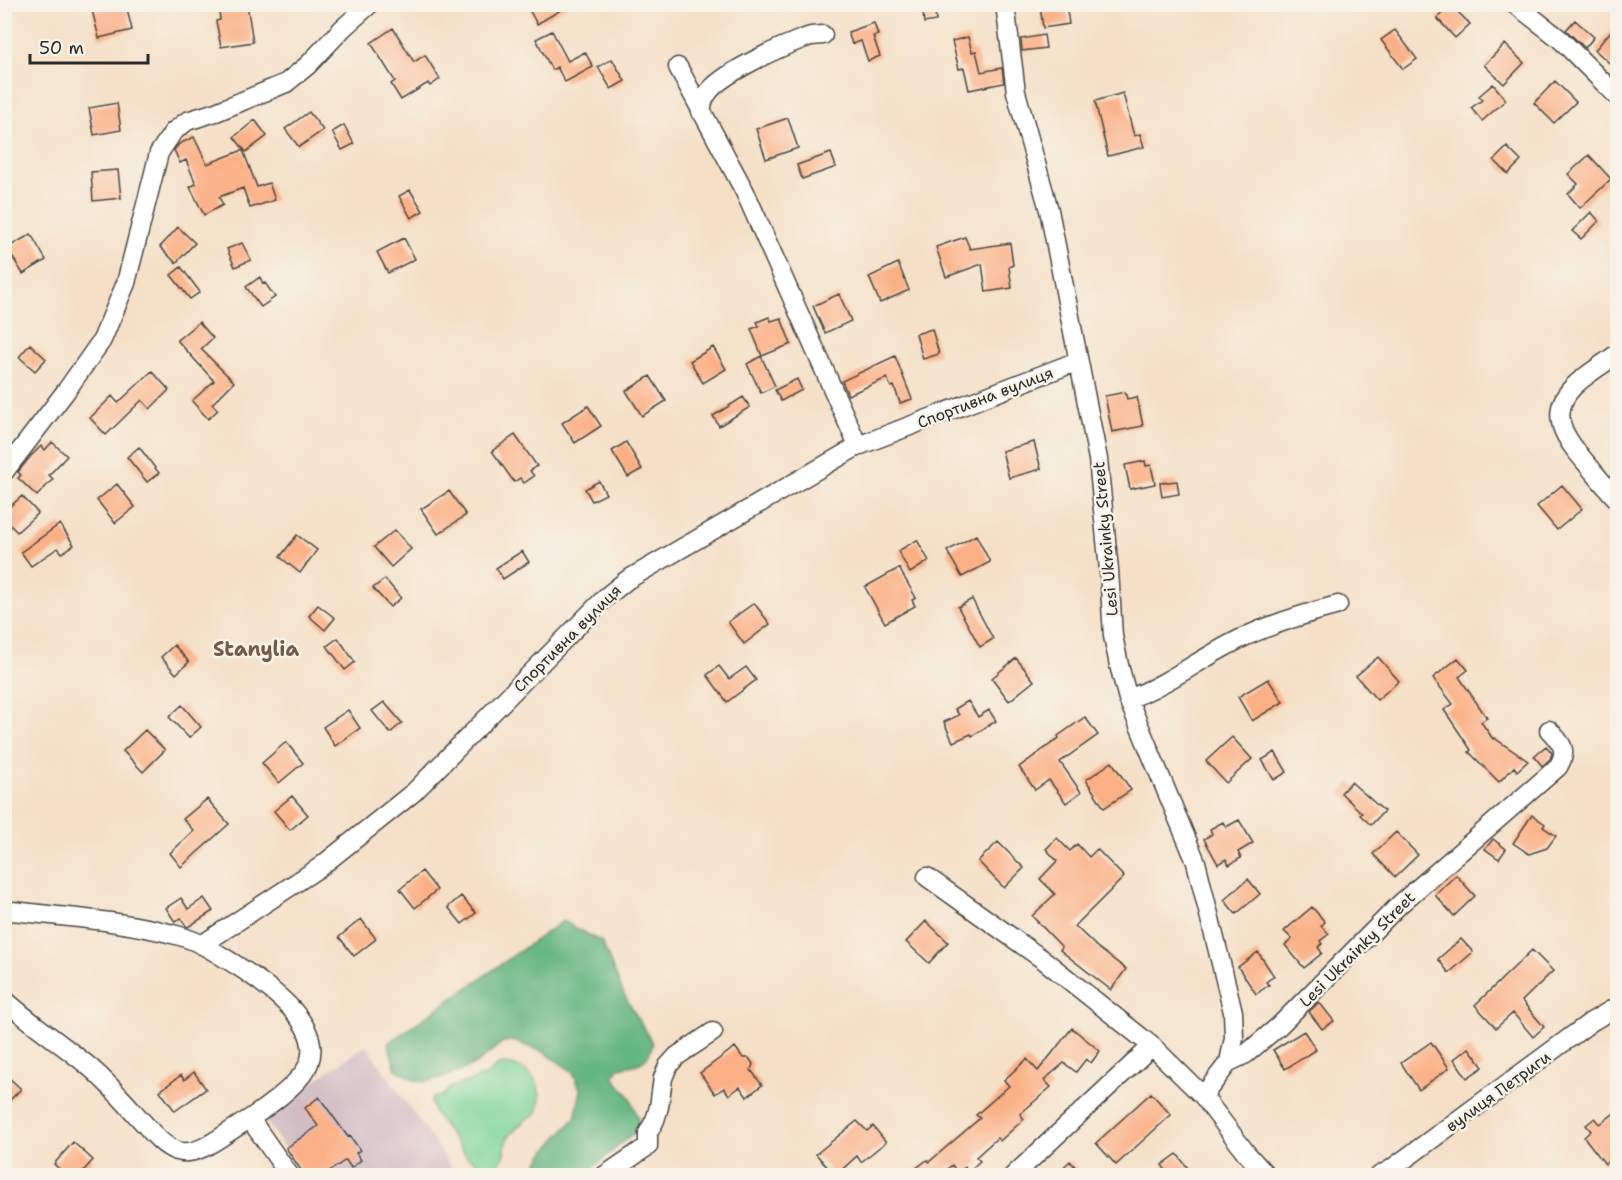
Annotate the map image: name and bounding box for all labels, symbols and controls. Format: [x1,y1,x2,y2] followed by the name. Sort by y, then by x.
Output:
[30,27,148,65] scale bar
[39,36,84,60] text: 50 m
[914,362,1056,433] street label: Спортивна вулиця
[1088,461,1123,617] street label: Lesi Ukrainky Street
[509,580,626,697] street label: Спортивна вулиця
[213,636,299,662] district label: Stanylia
[1295,887,1420,1012] street label: Lesi Ukrainky Street
[1442,1046,1555,1137] street label: вулиця Петриги

